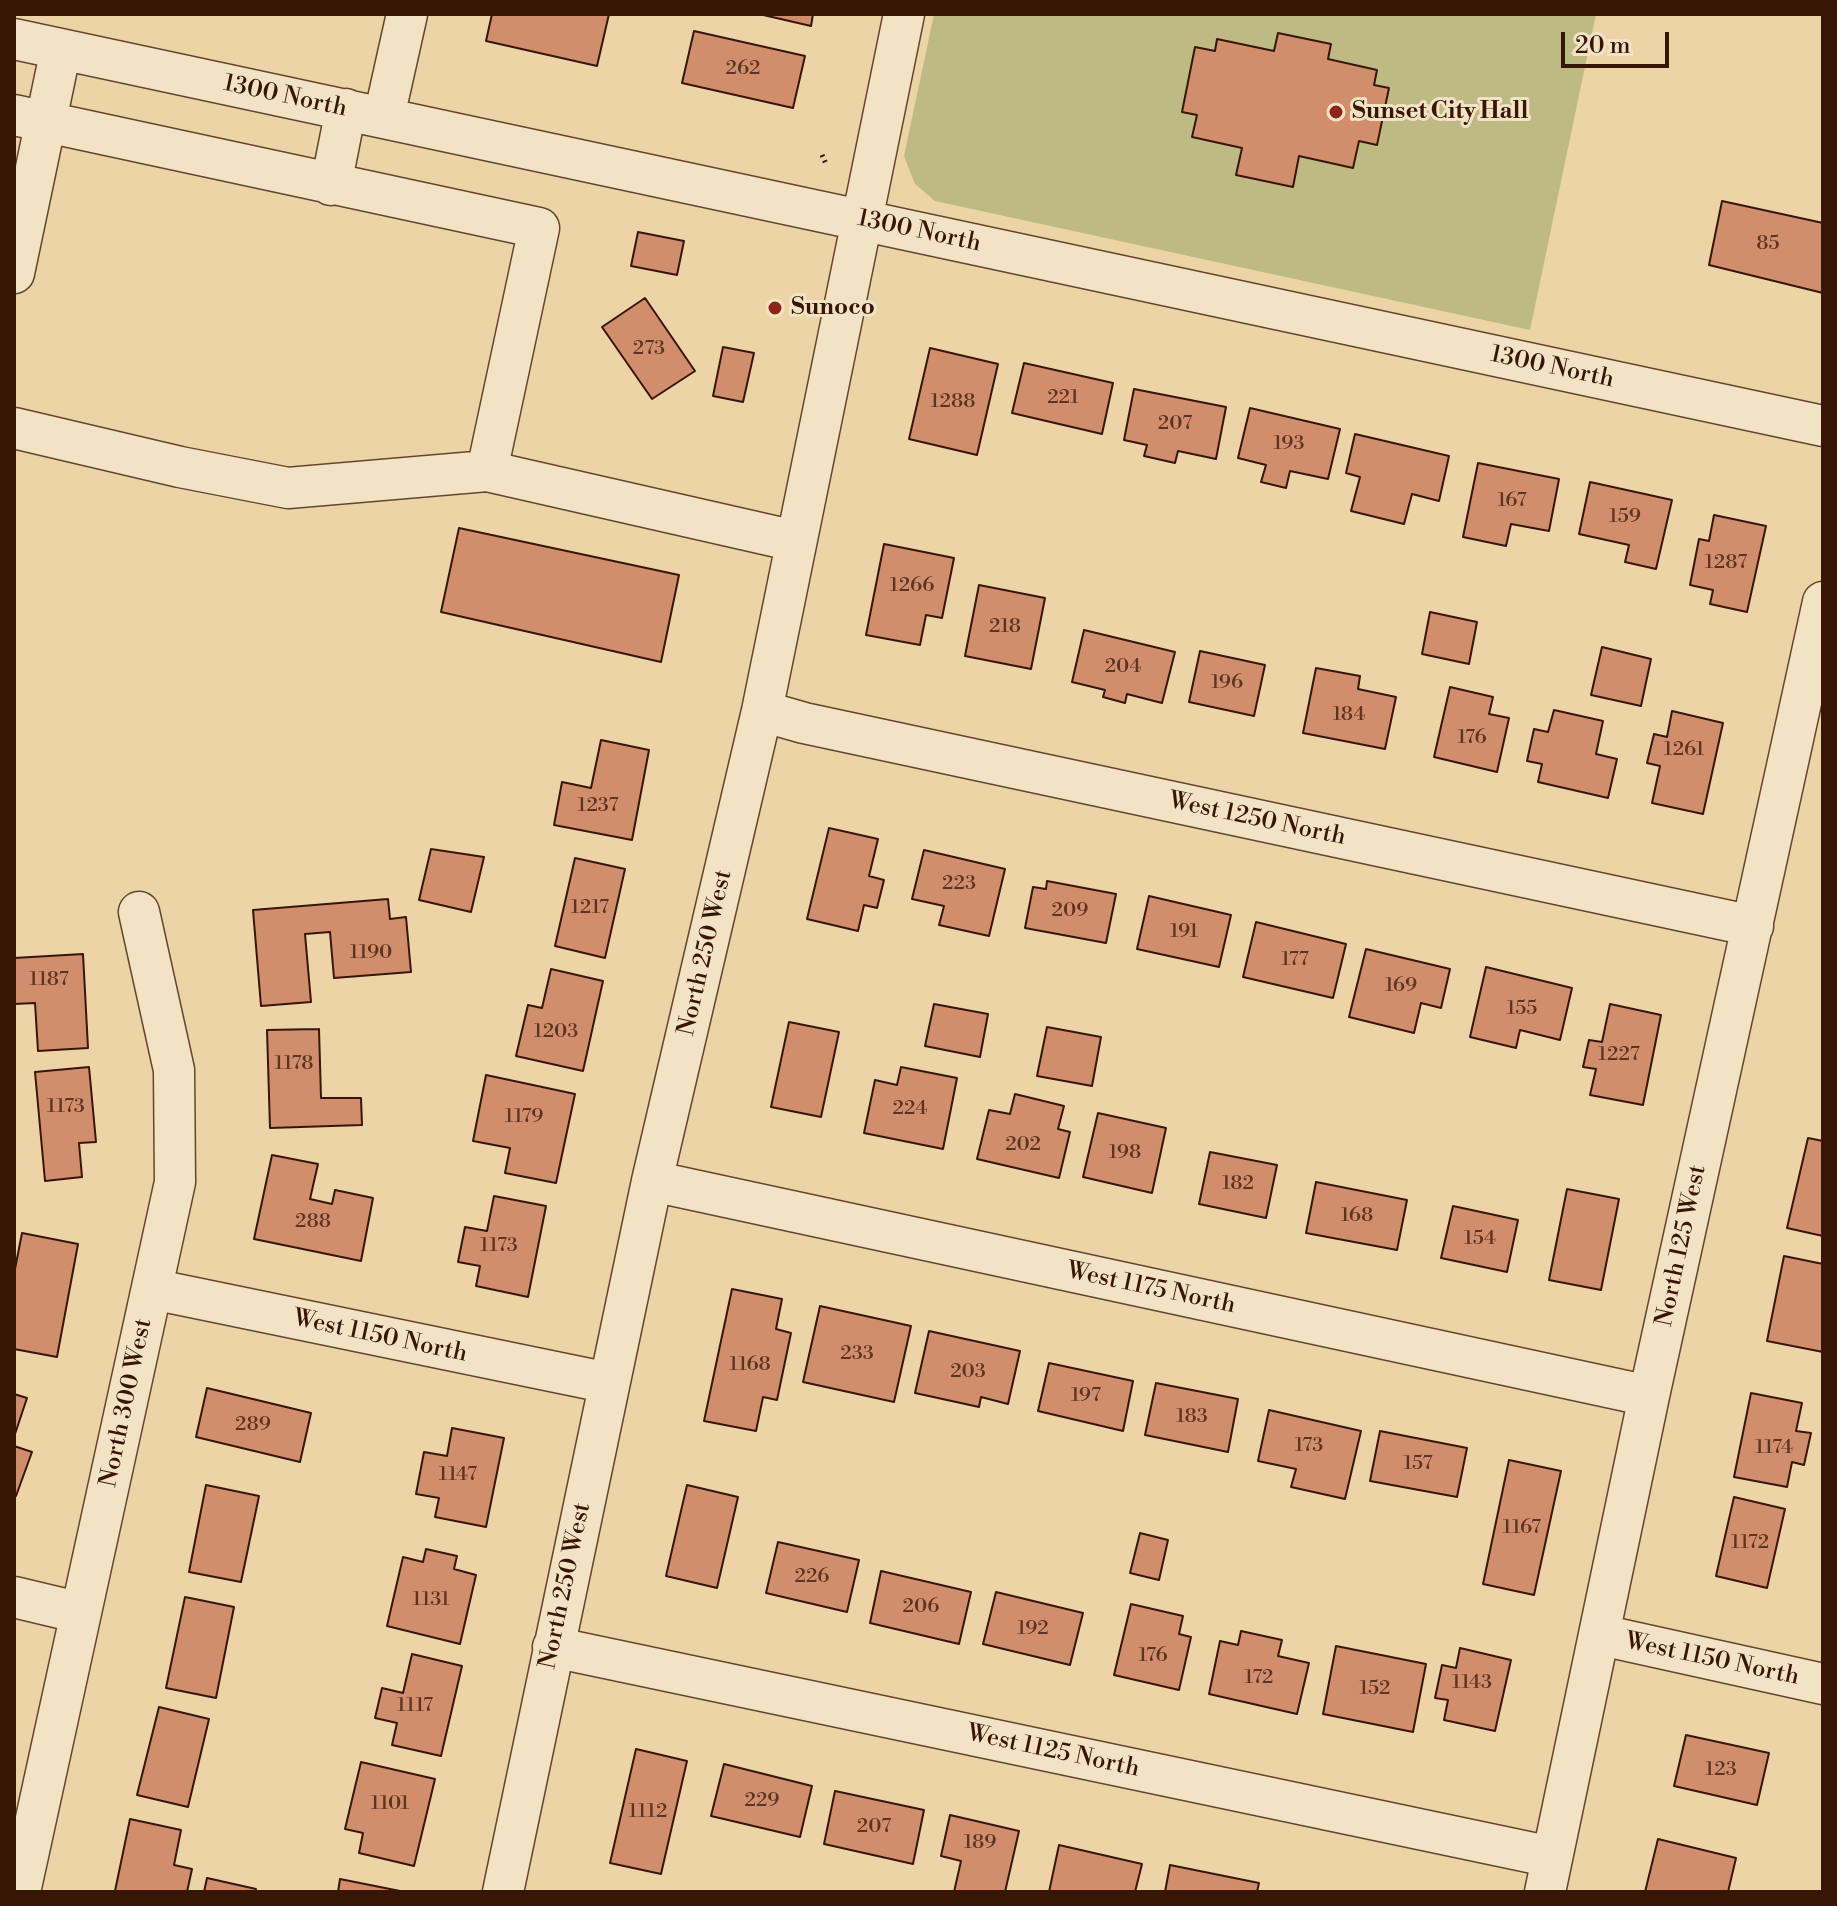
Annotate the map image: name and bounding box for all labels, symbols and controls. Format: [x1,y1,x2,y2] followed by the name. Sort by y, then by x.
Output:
[1565,16,1673,66] scale bar
[1575,31,1631,61] text: 20 m
[726,57,760,81] house number: 262
[221,70,349,124] street label: 1300 North
[1352,98,1528,126] place label: Sunset City Hall
[1327,103,1345,121] marker: Sunset City Hall
[855,205,983,259] street label: 1300 North
[1756,232,1780,256] house number: 85
[791,294,875,322] place label: Sunoco
[766,299,784,317] marker: Sunoco
[633,337,665,361] house number: 273
[1488,341,1616,395] street label: 1300 North
[1047,386,1079,410] house number: 221
[931,390,975,414] house number: 1288
[1158,412,1192,436] house number: 207
[1273,432,1305,456] house number: 193
[1497,489,1527,513] house number: 167
[1609,505,1641,529] house number: 159
[1705,551,1747,575] house number: 1287
[890,574,934,598] house number: 1266
[989,615,1021,639] house number: 218
[1105,655,1141,679] house number: 204
[1211,671,1243,695] house number: 196
[1333,703,1365,727] house number: 184
[1457,726,1487,750] house number: 176
[1664,738,1704,762] house number: 1261
[1166,787,1348,853] street label: West 1250 North
[577,794,619,818] house number: 1237
[673,867,739,1039] street label: North 250 West
[942,872,976,896] house number: 223
[571,896,609,920] house number: 1217
[1052,899,1088,923] house number: 209
[1170,920,1198,944] house number: 191
[350,941,392,965] house number: 1190
[1281,948,1309,972] house number: 177
[29,968,69,992] house number: 1187
[1385,974,1417,998] house number: 169
[1507,997,1537,1021] house number: 155
[534,1020,578,1044] house number: 1203
[1598,1043,1640,1067] house number: 1227
[275,1052,313,1076] house number: 1178
[47,1095,85,1119] house number: 1173
[893,1097,927,1121] house number: 224
[505,1105,543,1129] house number: 1179
[1005,1133,1041,1157] house number: 202
[1109,1141,1141,1165] house number: 198
[1651,1163,1713,1329] street label: North 125 West
[1222,1172,1254,1196] house number: 182
[1341,1204,1373,1228] house number: 168
[295,1210,331,1234] house number: 288
[1464,1227,1496,1251] house number: 154
[480,1234,518,1258] house number: 1173
[1064,1257,1238,1321] street label: West 1175 North
[290,1304,470,1370] street label: West 1150 North
[95,1316,159,1490] street label: North 300 West
[840,1342,874,1366] house number: 233
[729,1353,771,1377] house number: 1168
[950,1360,986,1384] house number: 203
[1071,1384,1101,1408] house number: 197
[1176,1405,1208,1429] house number: 183
[235,1413,271,1437] house number: 289
[1295,1434,1323,1458] house number: 173
[1755,1436,1793,1460] house number: 1174
[1404,1452,1432,1476] house number: 157
[439,1463,477,1487] house number: 1147
[534,1500,598,1672] street label: North 250 West
[1503,1516,1541,1540] house number: 1167
[1731,1531,1769,1555] house number: 1172
[795,1565,829,1589] house number: 226
[412,1588,450,1612] house number: 1131
[903,1595,939,1619] house number: 206
[1017,1617,1049,1641] house number: 192
[1622,1627,1802,1693] street label: West 1150 North
[1138,1644,1168,1668] house number: 176
[1245,1666,1273,1690] house number: 172
[1452,1671,1492,1695] house number: 1143
[1359,1677,1391,1701] house number: 152
[397,1694,433,1718] house number: 1117
[964,1720,1142,1784] street label: West 1125 North
[1705,1758,1737,1782] house number: 123
[745,1789,779,1813] house number: 229
[371,1792,409,1816] house number: 1101
[629,1800,667,1824] house number: 1112
[857,1815,891,1839] house number: 207
[964,1831,996,1855] house number: 189

